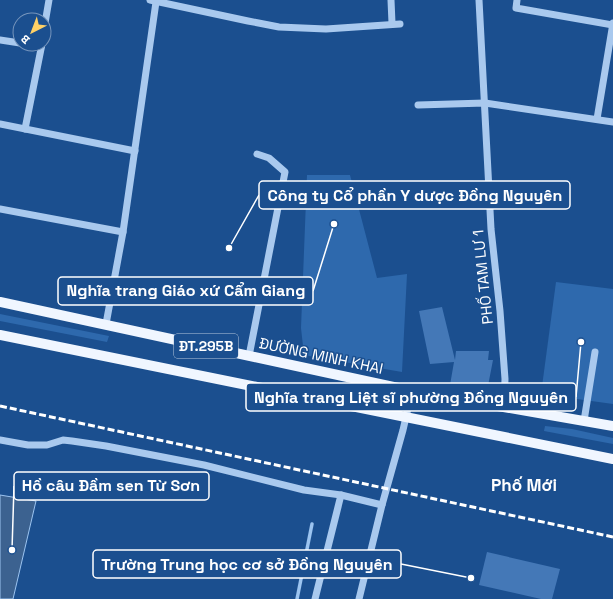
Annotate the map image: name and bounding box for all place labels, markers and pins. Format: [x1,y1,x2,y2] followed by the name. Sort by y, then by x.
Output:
[259,181,570,209] callout: Công ty Cổ phần Y dược Đồng Nguyên
[58,277,313,305] callout: Nghĩa trang Giáo xứ Cẩm Giang
[246,383,576,411] callout: Nghĩa trang Liệt sĩ phường Đồng Nguyên
[14,472,209,500] callout: Hồ câu Đầm sen Từ Sơn
[93,550,401,578] callout: Trường Trung học cơ sở Đồng Nguyên

